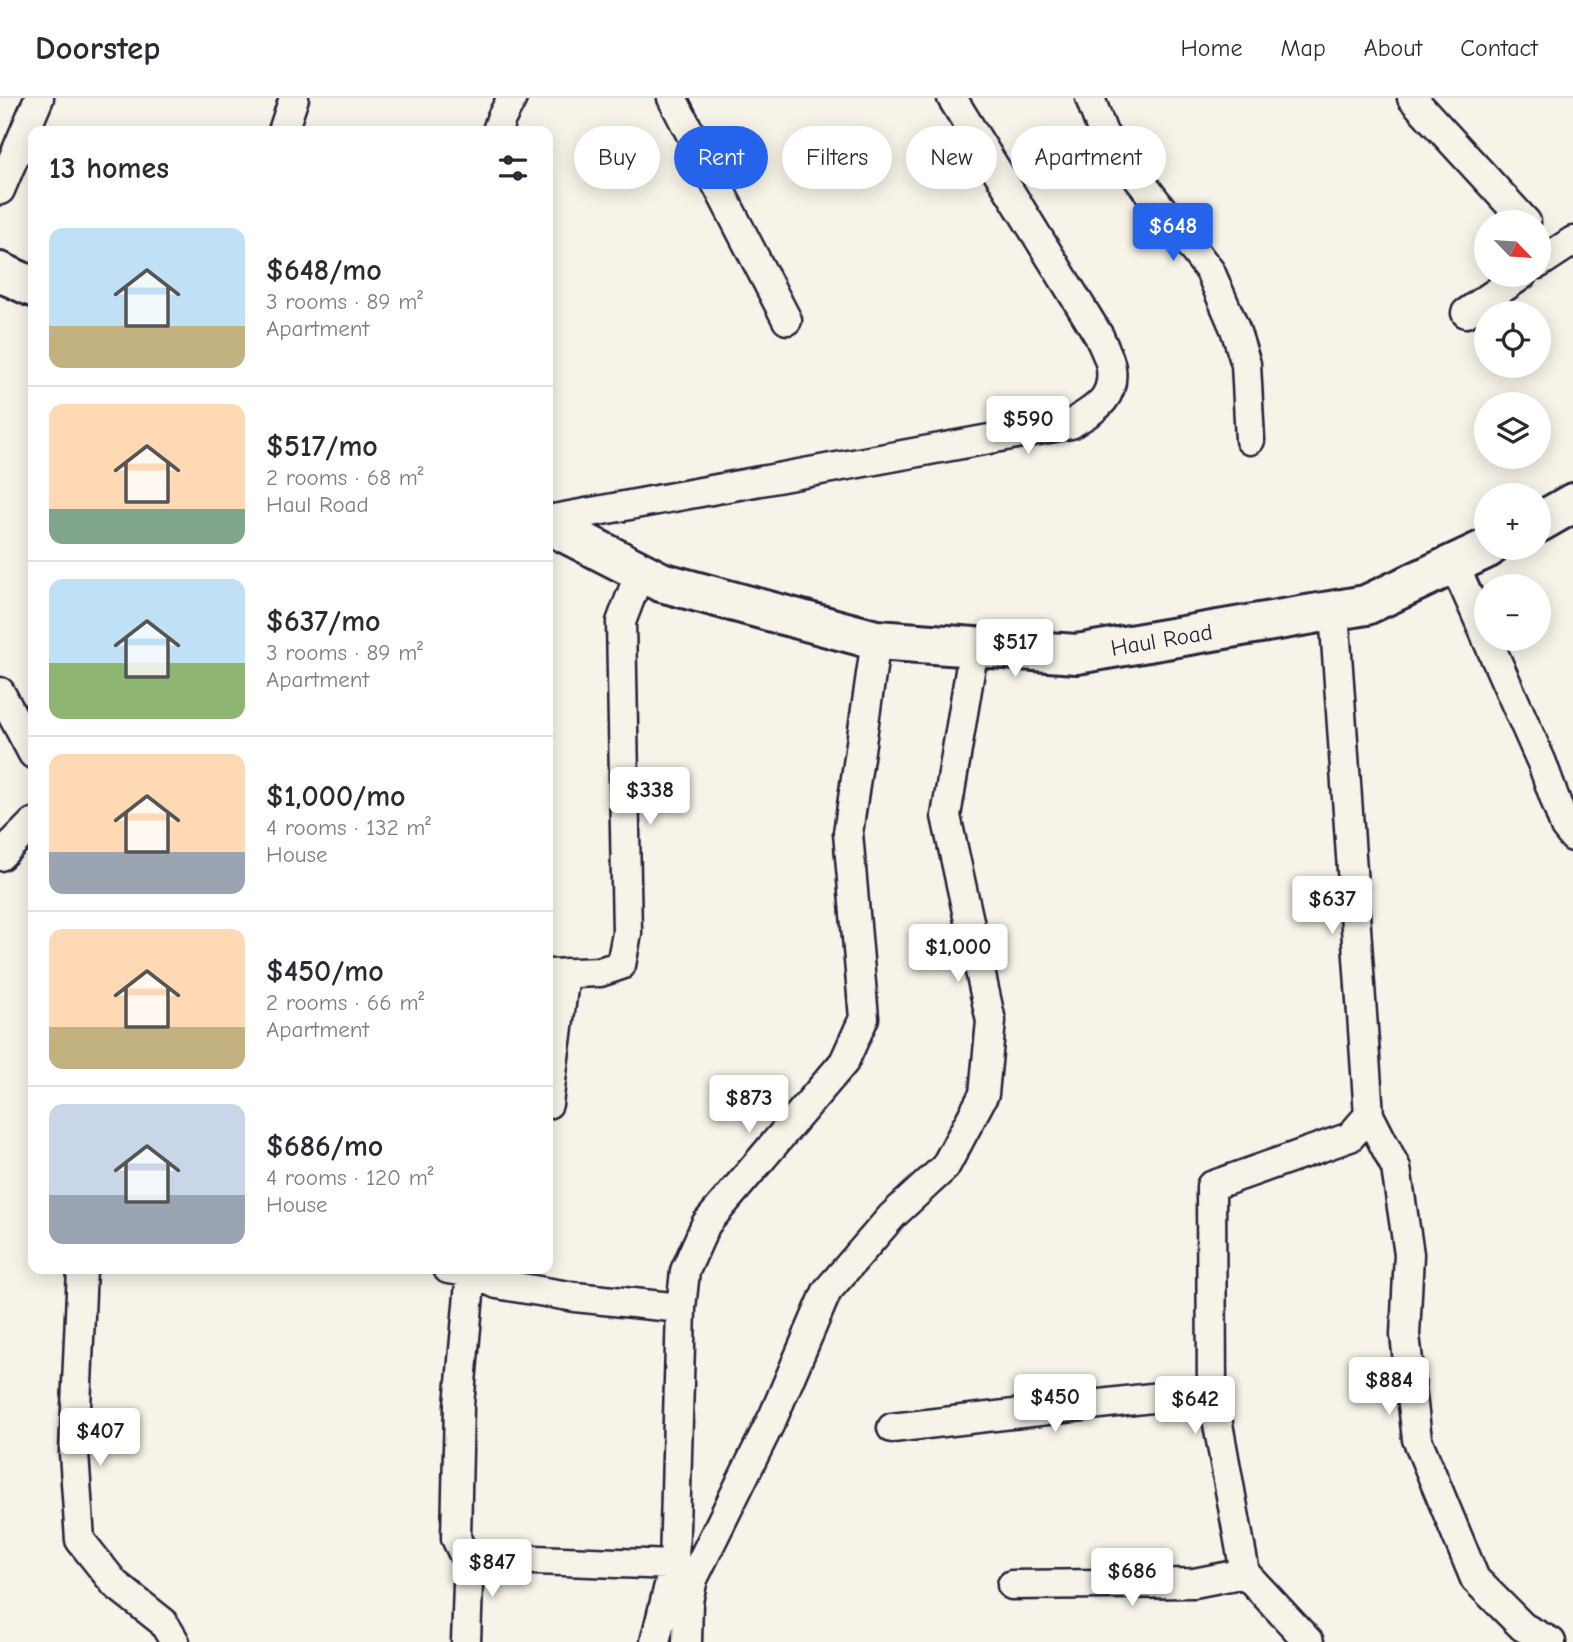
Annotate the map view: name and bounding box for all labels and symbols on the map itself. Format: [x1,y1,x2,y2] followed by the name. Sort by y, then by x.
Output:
[1132,204,1214,263] pin: $648
[1474,210,1550,287] north arrow
[987,396,1069,456] pin: $590
[1109,618,1214,662] street label: Haul Road
[974,620,1056,679] pin: $517
[609,768,691,827] pin: $338
[1291,876,1373,936] pin: $637
[901,924,1015,984] pin: $1,000
[708,1076,790,1135] pin: $873
[1348,1358,1430,1417] pin: $884
[1014,1374,1096,1434] pin: $450
[1154,1376,1236,1436] pin: $642
[59,1408,141,1468] pin: $407
[451,1540,533,1599] pin: $847
[1091,1548,1173,1608] pin: $686

